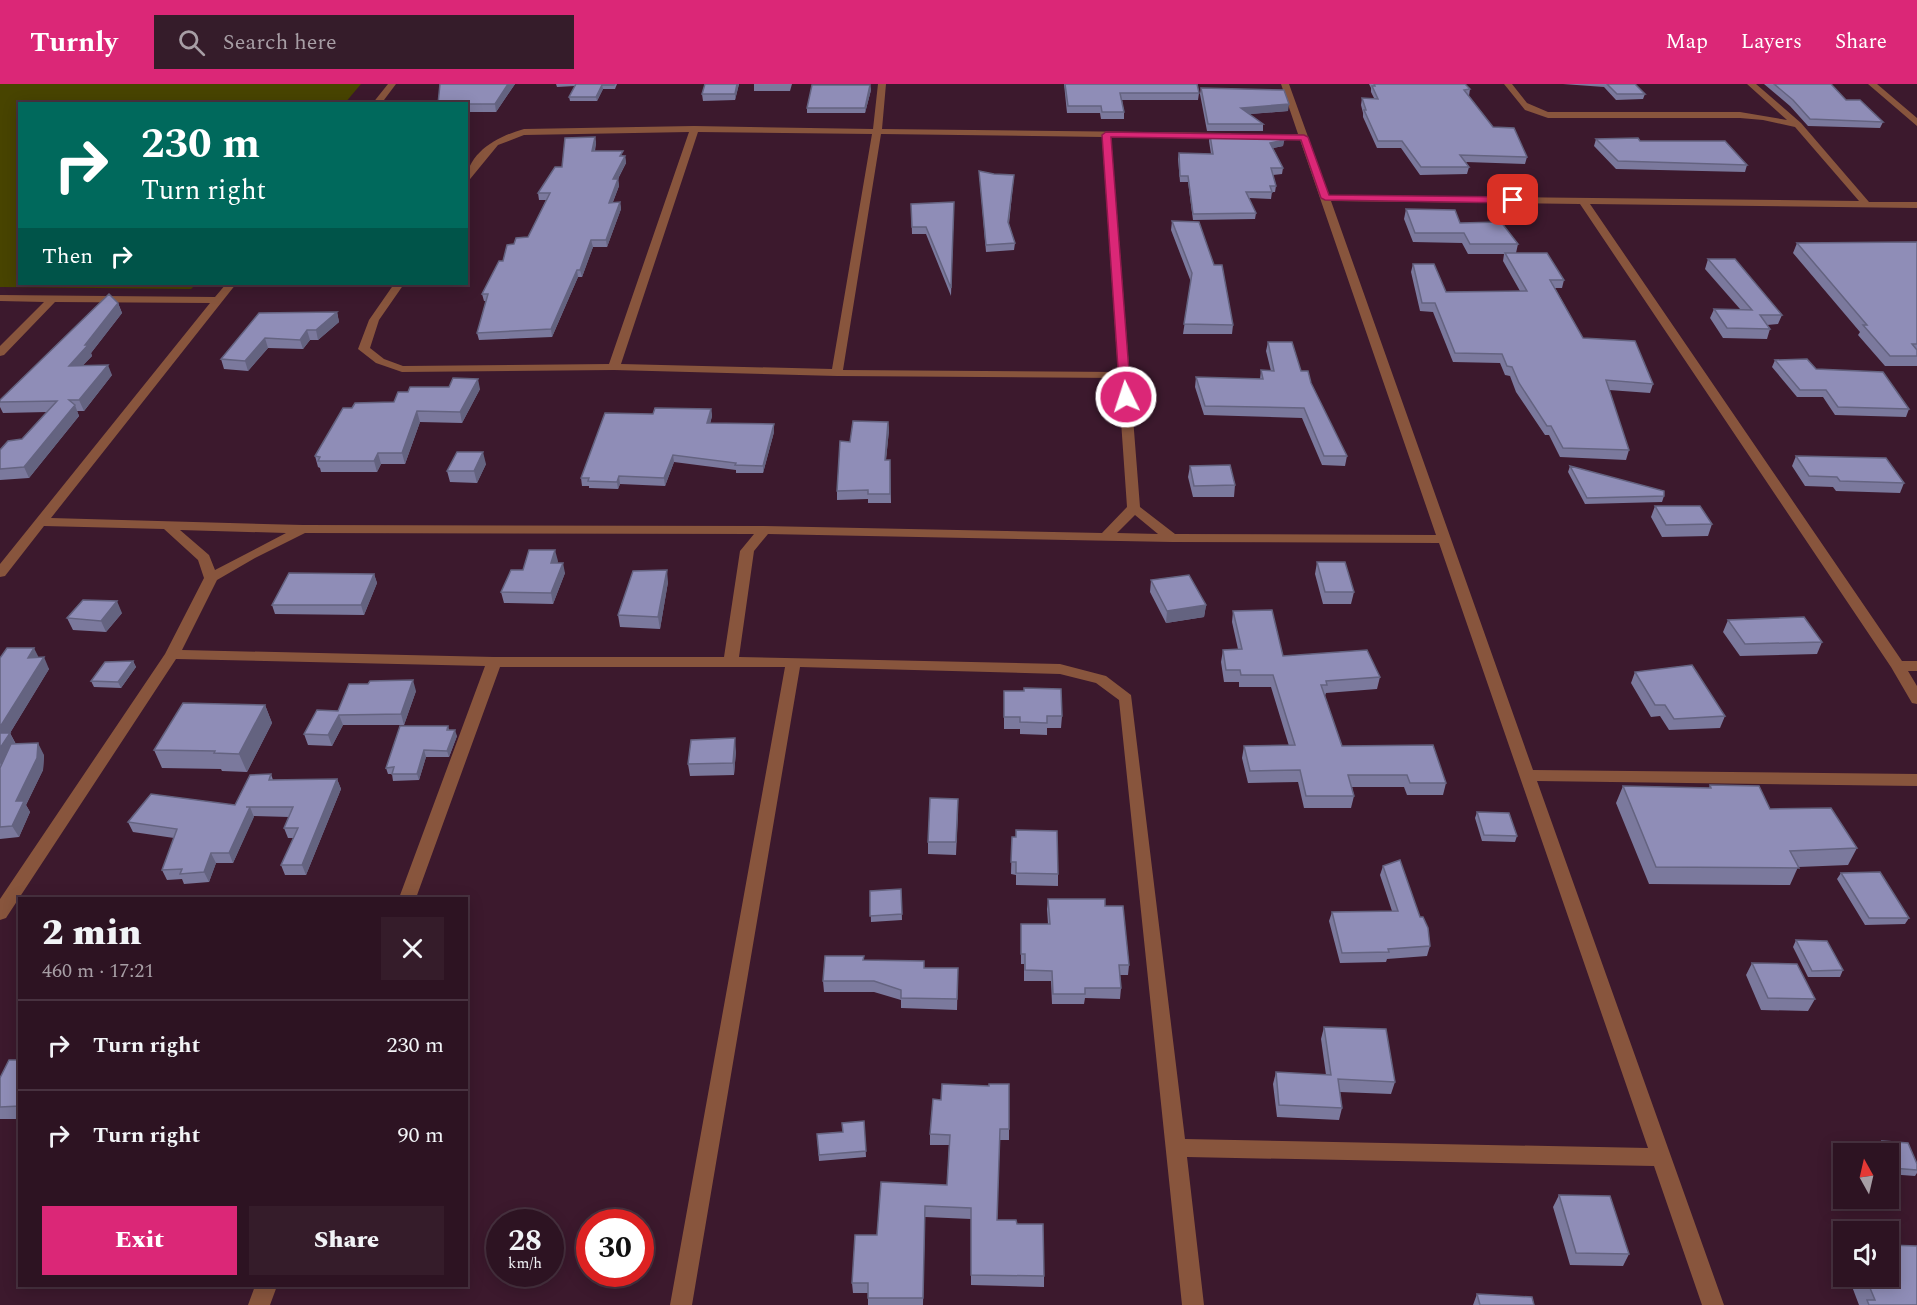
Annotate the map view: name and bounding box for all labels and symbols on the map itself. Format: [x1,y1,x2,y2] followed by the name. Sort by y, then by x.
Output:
[1487,174,1538,225] pin
[1094,365,1158,429] position arrow
[1833,1143,1899,1209] north arrow
[576,1209,654,1287] speed limit sign: 30

